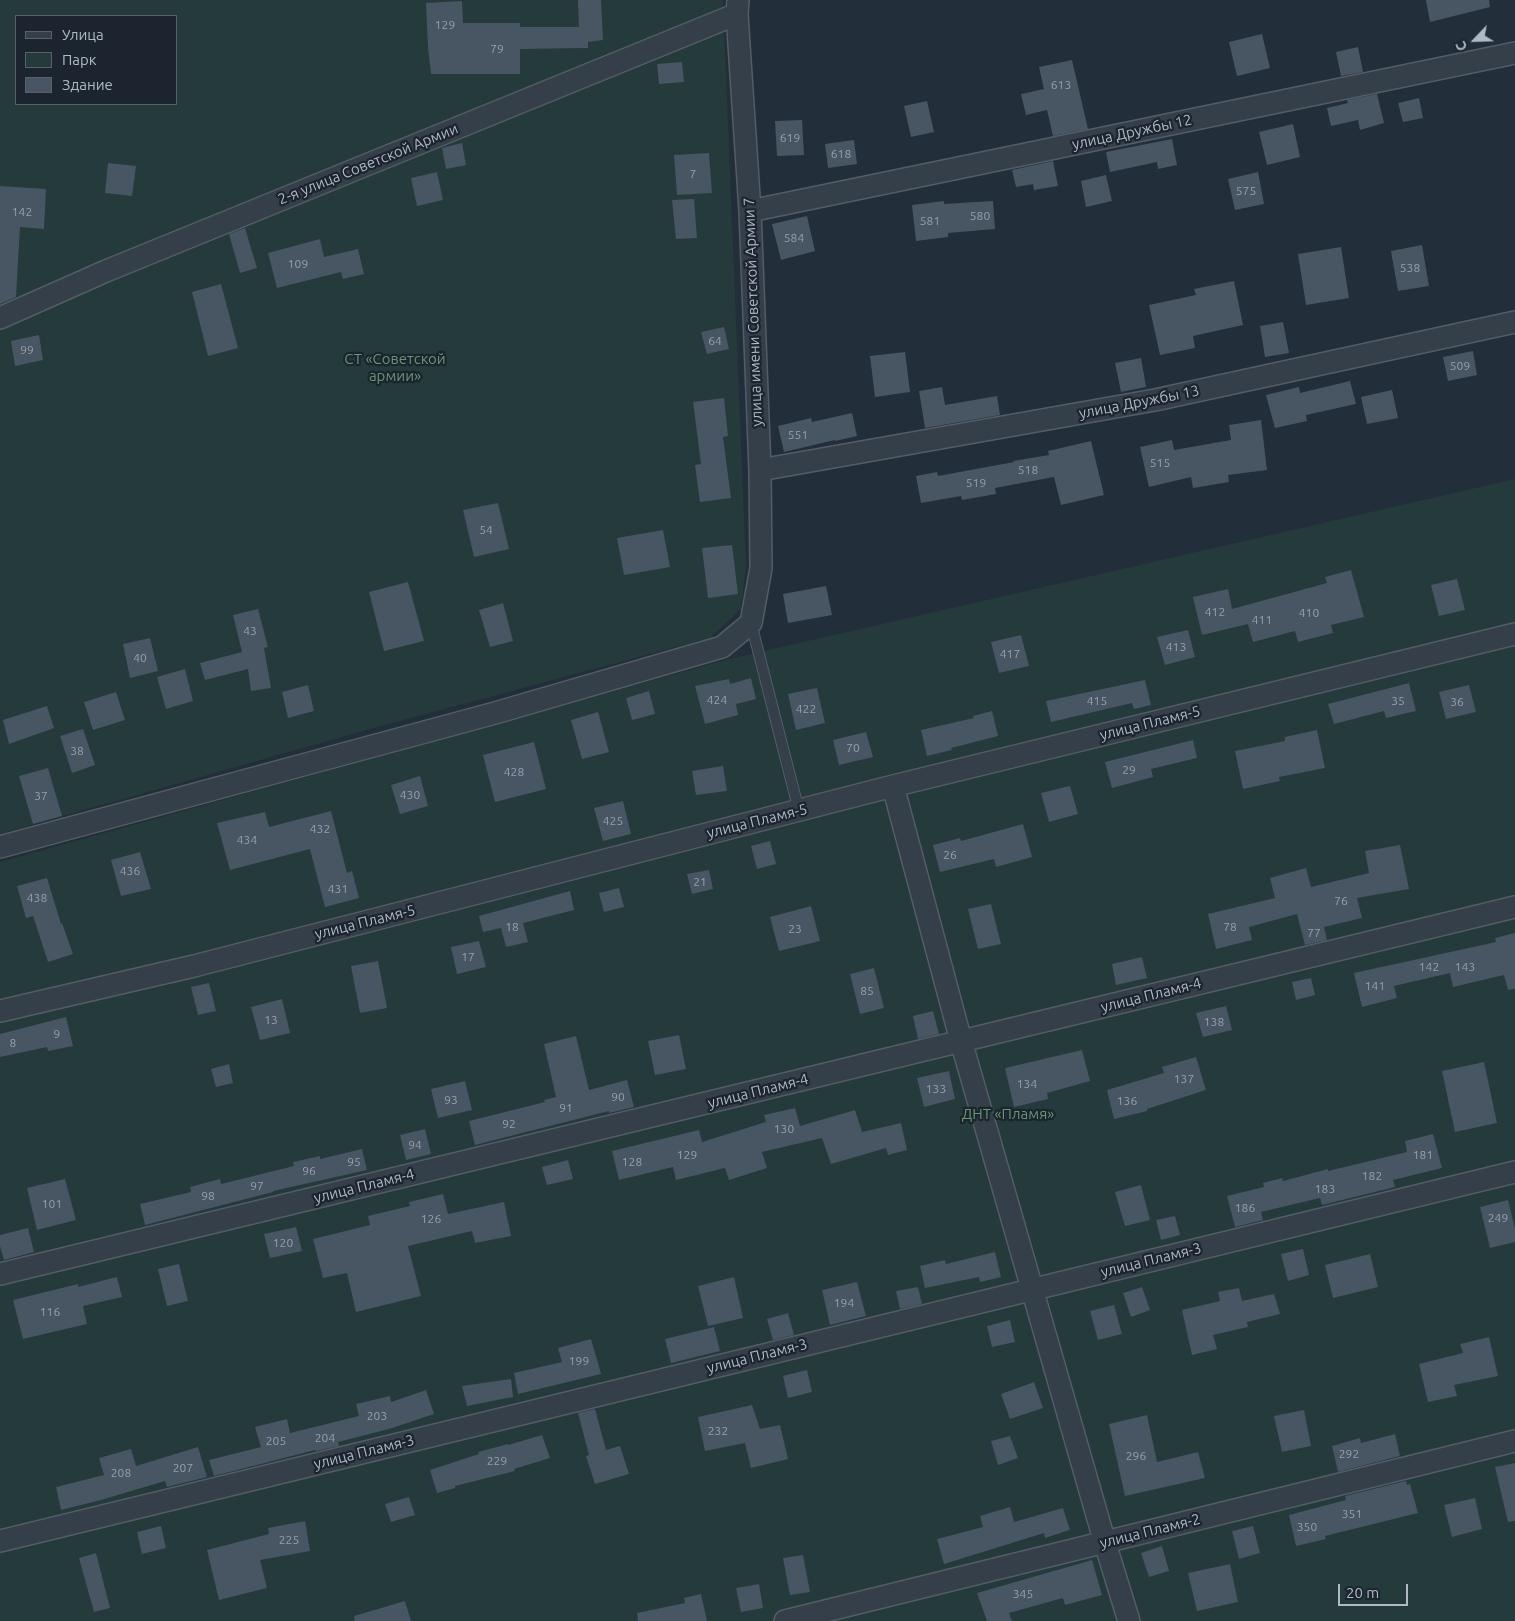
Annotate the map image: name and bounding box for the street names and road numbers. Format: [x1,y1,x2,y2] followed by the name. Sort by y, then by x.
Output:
[1070,110,1194,154] street label: улица Дружбы 12
[275,120,461,208] street label: 2-я улица Советской Армии
[740,197,766,427] street label: улица имени Советской Армии 7
[1077,381,1201,423] street label: улица Дружбы 13
[1098,702,1202,744] street label: улица Пламя-5
[705,800,809,842] street label: улица Пламя-5
[313,901,417,943] street label: улица Пламя-5
[1099,974,1203,1016] street label: улица Пламя-4
[706,1070,810,1112] street label: улица Пламя-4
[312,1165,416,1207] street label: улица Пламя-4
[1099,1239,1203,1281] street label: улица Пламя-3
[705,1335,809,1377] street label: улица Пламя-3
[312,1431,416,1473] street label: улица Пламя-3
[1098,1510,1202,1552] street label: улица Пламя-2

